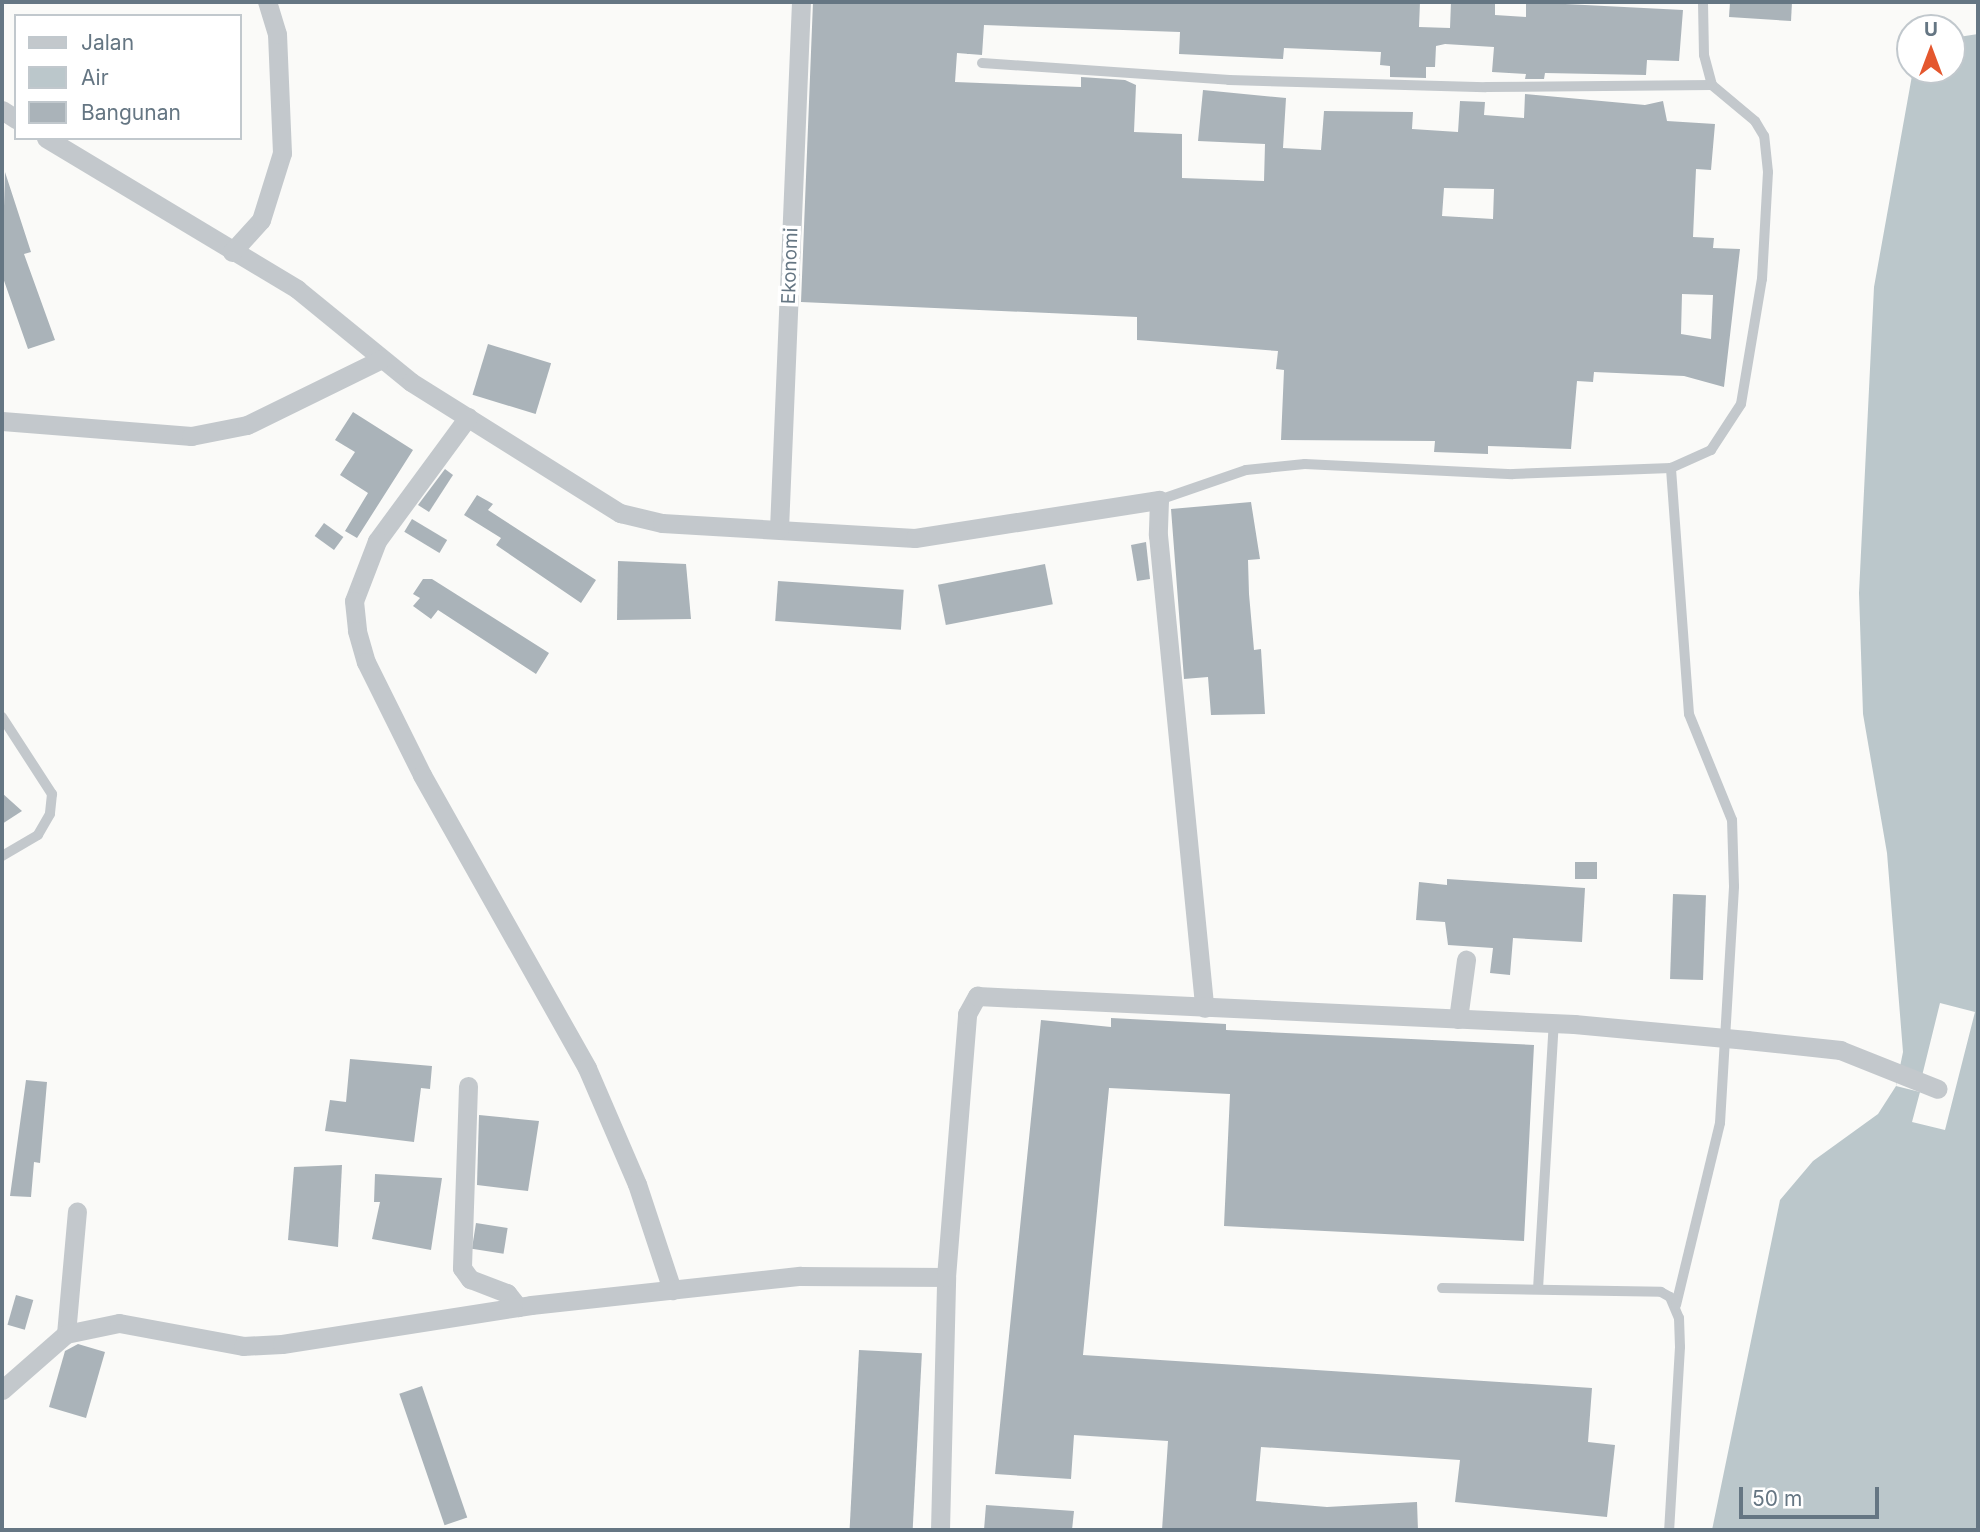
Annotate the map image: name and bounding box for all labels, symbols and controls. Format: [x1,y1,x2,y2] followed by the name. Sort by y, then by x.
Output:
[14,14,242,140] legend
[1896,14,1966,84] north arrow
[1924,18,1938,41] text: U
[81,30,134,55] text: Jalan
[81,65,109,90] text: Air
[81,100,181,125] text: Bangunan
[777,227,803,305] street label: Ekonomi
[1742,1472,1882,1516] scale bar
[1752,1486,1802,1511] text: 50 m

